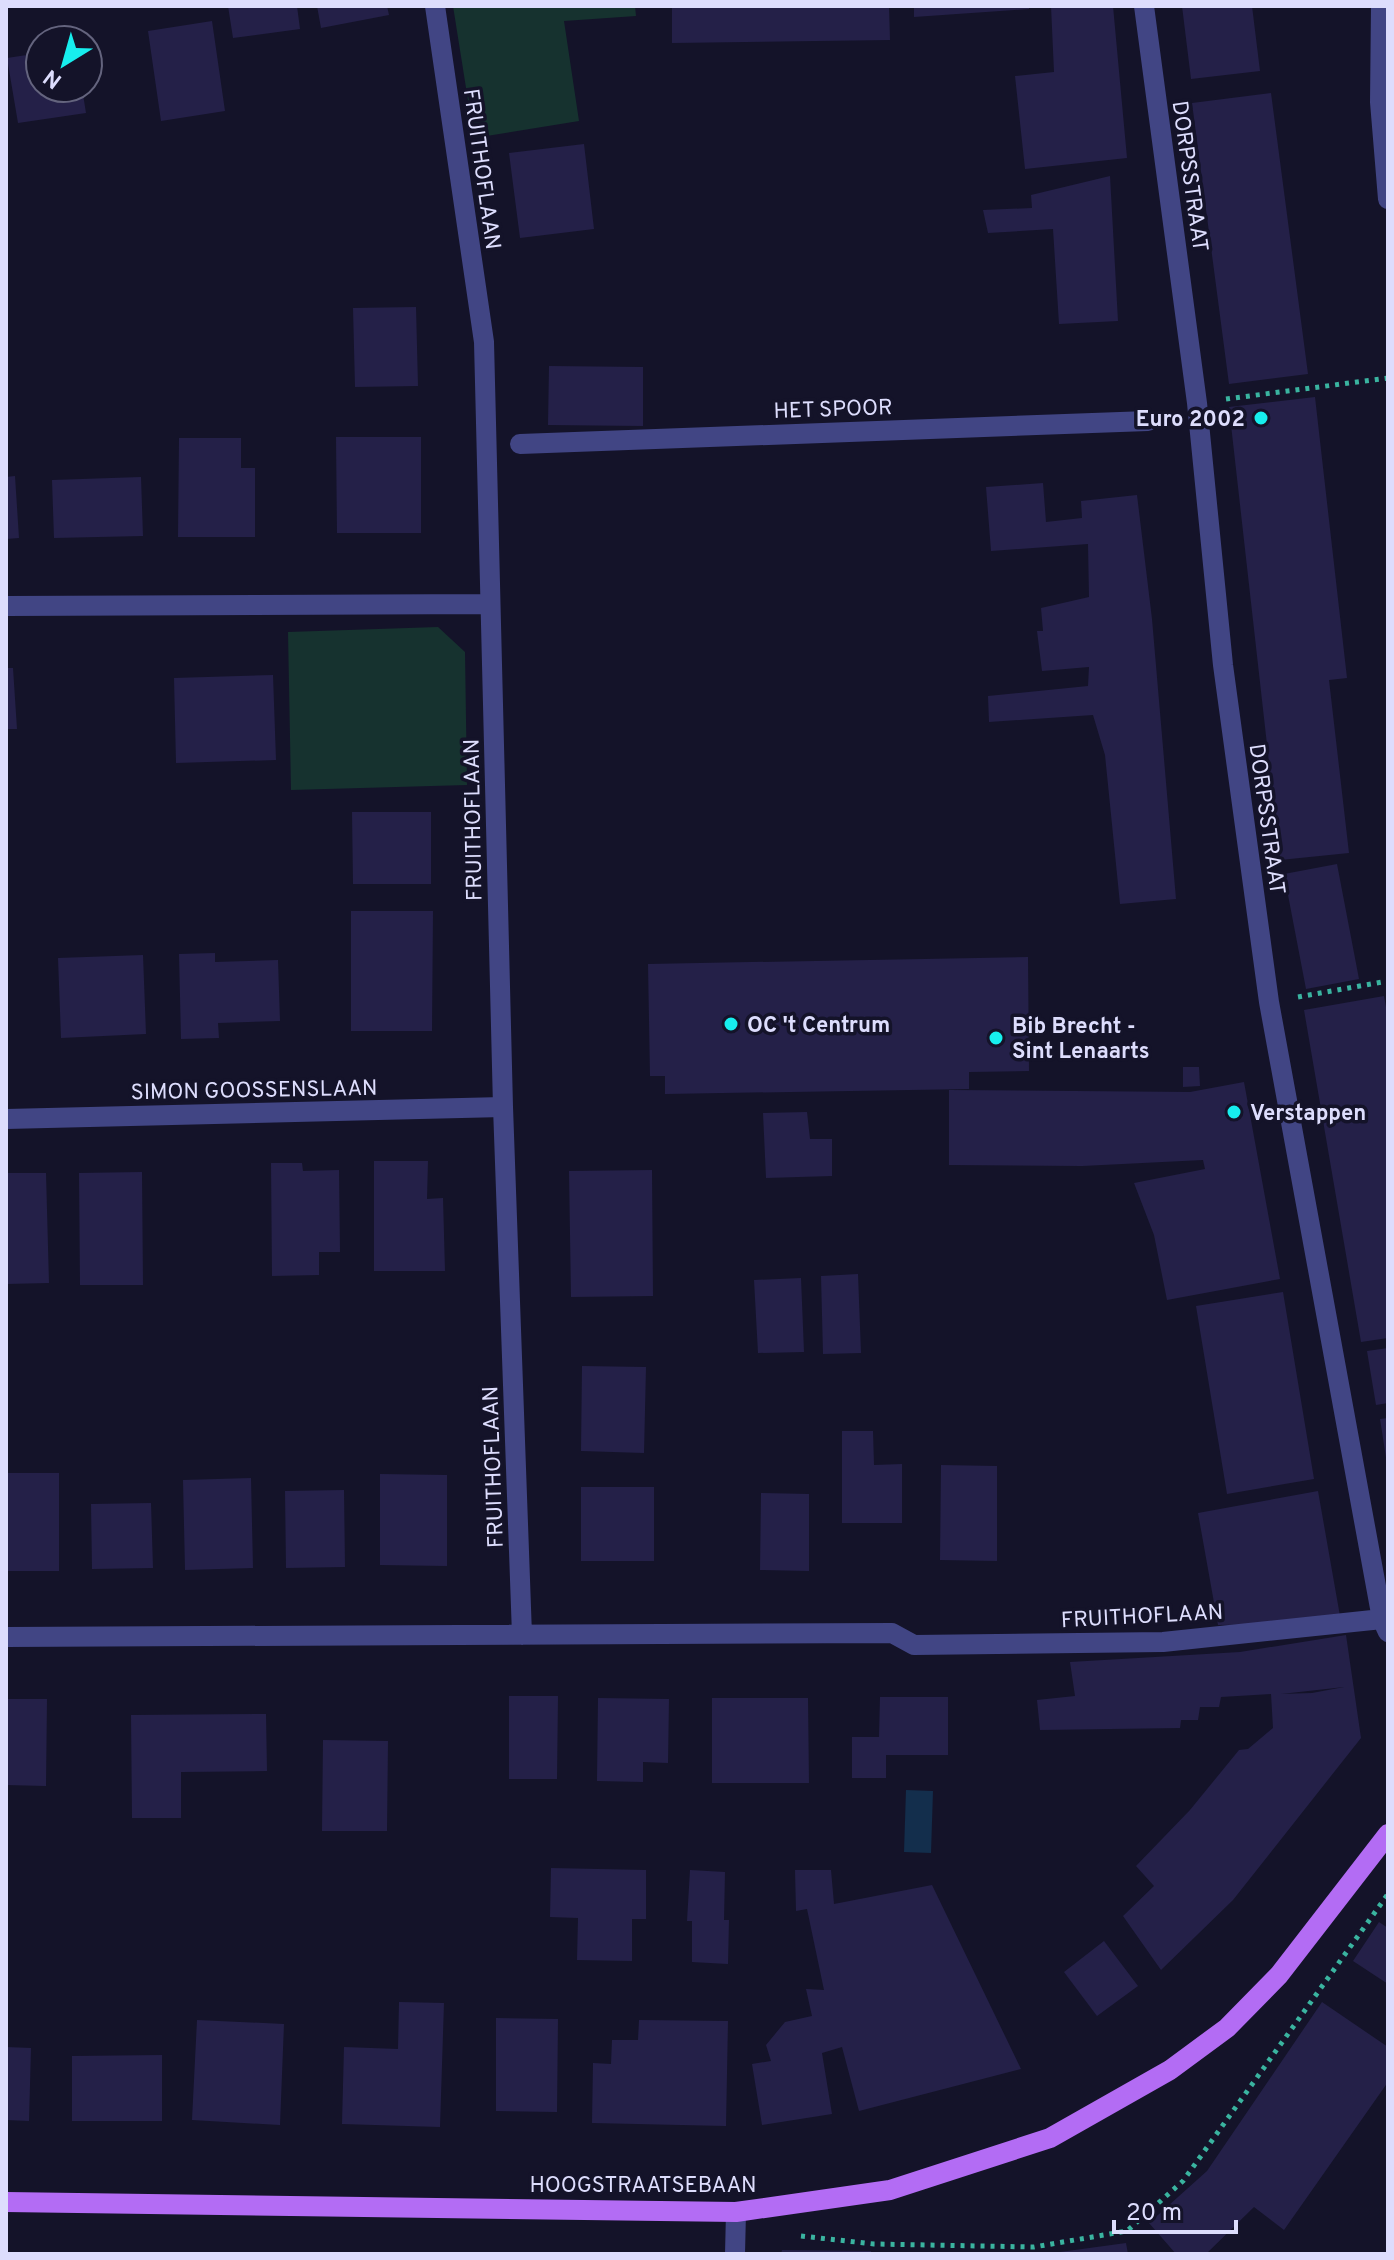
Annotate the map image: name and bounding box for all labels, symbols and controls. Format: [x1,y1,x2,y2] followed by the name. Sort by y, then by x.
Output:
[24,24,104,104] north arrow
[39,62,68,94] text: N
[456,87,505,252] street label: FRUITHOFLAAN
[1165,99,1212,254] street label: DORPSSTRAAT
[773,395,893,426] street label: HET SPOOR
[1136,407,1245,434] place label: Euro 2002
[1252,409,1270,427] marker: Euro 2002
[460,739,489,901] street label: FRUITHOFLAAN
[1242,742,1289,897] street label: DORPSSTRAAT
[747,1013,890,1040] place label: OC 't Centrum
[1012,1014,1150,1066] place label: Bib Brecht - Sint Lenaarts
[722,1015,740,1033] marker: OC 't Centrum
[987,1029,1005,1047] marker: Bib Brecht - Sint Lenaarts
[130,1076,378,1107] street label: SIMON GOOSSENSLAAN
[1250,1101,1366,1128] place label: Verstappen
[1225,1103,1243,1121] marker: Verstappen
[478,1385,511,1549] street label: FRUITHOFLAAN
[1060,1600,1224,1635] street label: FRUITHOFLAAN
[529,2173,757,2200] street label: HOOGSTRAATSEBAAN
[1114,2184,1236,2234] scale bar
[1126,2199,1182,2229] text: 20 m

